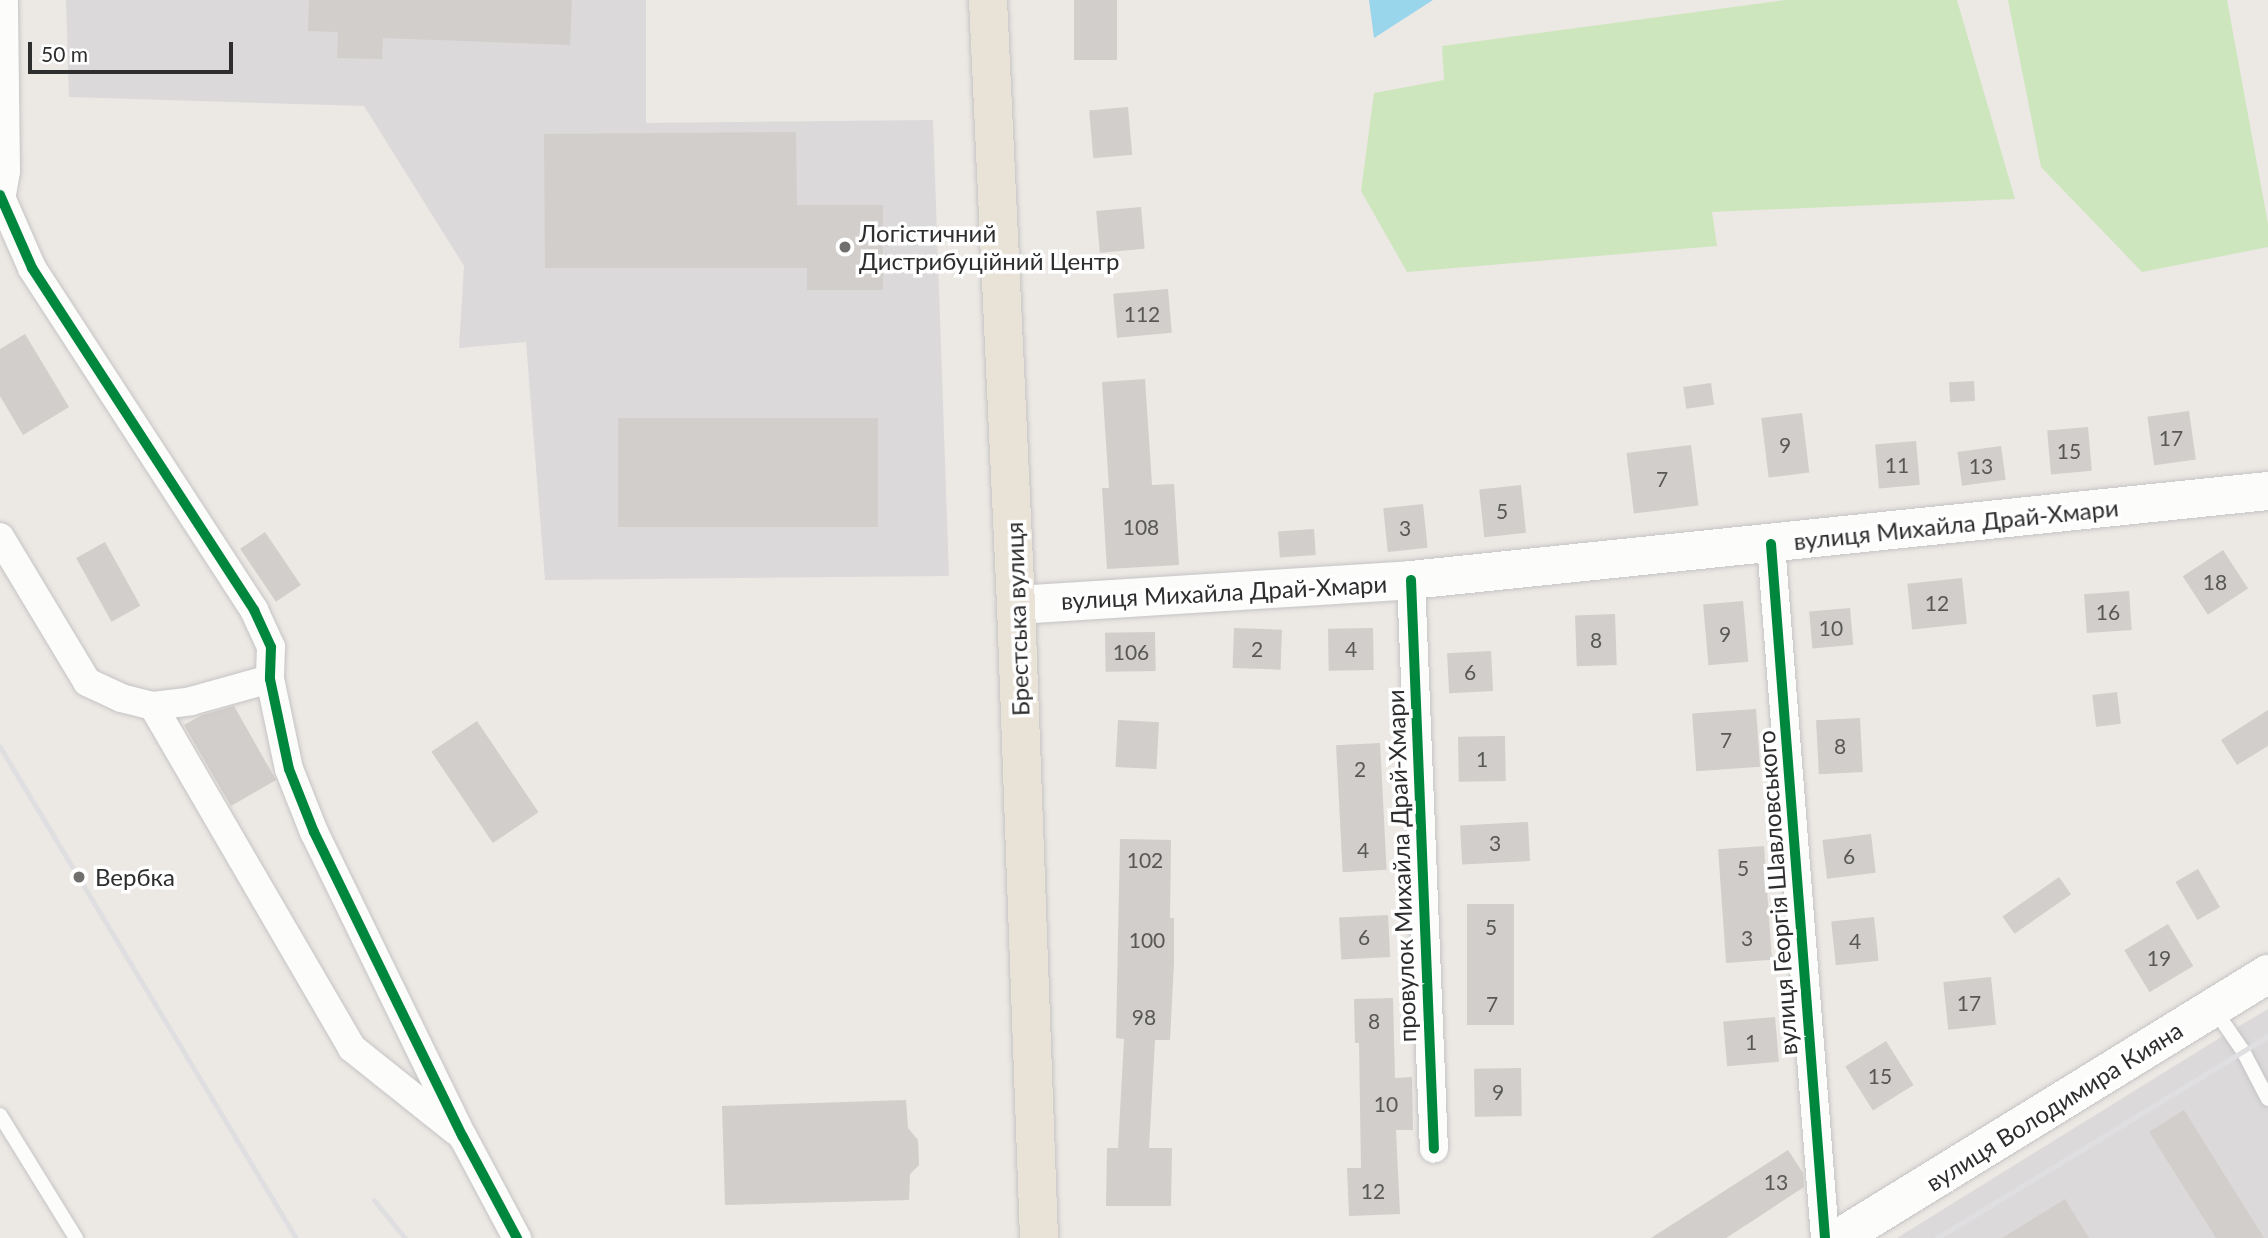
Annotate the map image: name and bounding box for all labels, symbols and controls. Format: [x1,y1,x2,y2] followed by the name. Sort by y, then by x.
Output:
[32,28,236,72] scale bar
[41,41,88,66] text: 50 m
[859,219,1119,275] place label: Логістичний Дистрибуційний Центр
[837,239,853,255] marker: Логістичний Дистрибуційний Центр
[1124,301,1160,327] house number: 112
[2159,425,2183,451] house number: 17
[1779,432,1791,458] house number: 9
[2057,438,2081,464] house number: 15
[1885,452,1909,478] house number: 11
[1969,453,1993,479] house number: 13
[1656,466,1668,492] house number: 7
[1792,493,2120,555] street label: вулиця Михайла Драй-Хмари
[1496,498,1508,524] house number: 5
[1123,514,1159,540] house number: 108
[1399,515,1411,541] house number: 3
[999,521,1035,717] street label: Брестська вулиця
[1060,569,1388,615] street label: вулиця Михайла Драй-Хмари
[2203,569,2227,595] house number: 18
[1925,590,1949,616] house number: 12
[2096,599,2120,625] house number: 16
[1819,615,1843,641] house number: 10
[1719,621,1731,647] house number: 9
[1590,627,1602,653] house number: 8
[1251,636,1263,662] house number: 2
[1345,636,1357,662] house number: 4
[1113,639,1149,665] house number: 106
[1464,659,1476,685] house number: 6
[1380,689,1422,1043] street label: провулок Михайла Драй-Хмари
[1720,727,1732,753] house number: 7
[1751,730,1803,1056] street label: вулиця Георгія Шавловського
[1834,733,1846,759] house number: 8
[1476,746,1488,772] house number: 1
[1354,756,1366,782] house number: 2
[1489,830,1501,856] house number: 3
[1357,837,1369,863] house number: 4
[1843,843,1855,869] house number: 6
[1127,847,1163,873] house number: 102
[1737,855,1749,881] house number: 5
[95,863,175,891] place label: Вербка
[69,867,89,887] marker: Вербка
[1485,914,1497,940] house number: 5
[1358,924,1370,950] house number: 6
[1741,925,1753,951] house number: 3
[1129,927,1165,953] house number: 100
[1849,928,1861,954] house number: 4
[2147,945,2171,971] house number: 19
[1957,990,1981,1016] house number: 17
[1486,991,1498,1017] house number: 7
[1132,1004,1156,1030] house number: 98
[1368,1008,1380,1034] house number: 8
[1920,1015,2188,1197] street label: вулиця Володимира Кияна
[1745,1029,1757,1055] house number: 1
[1868,1063,1892,1089] house number: 15
[1492,1079,1504,1105] house number: 9
[1374,1091,1398,1117] house number: 10
[1764,1169,1788,1195] house number: 13
[1361,1178,1385,1204] house number: 12

